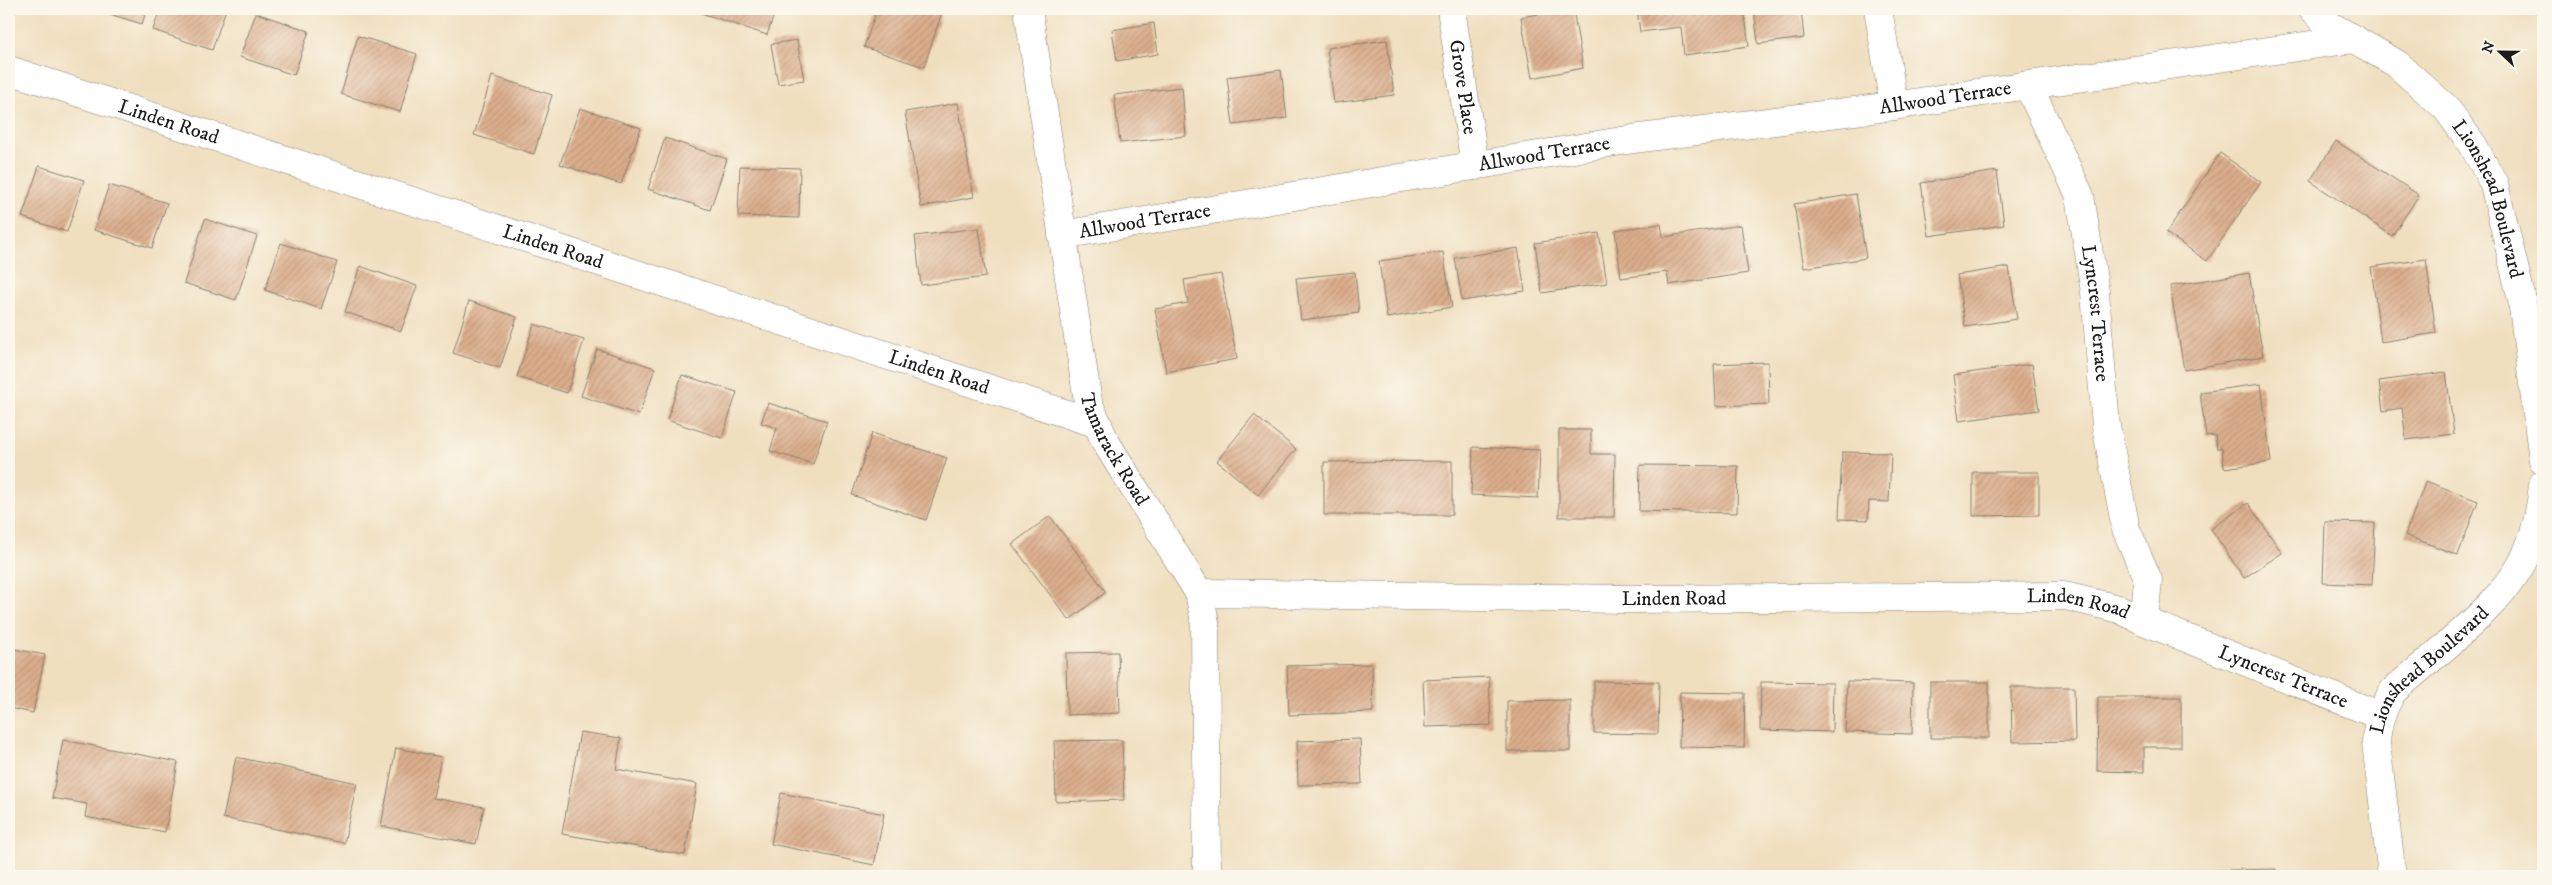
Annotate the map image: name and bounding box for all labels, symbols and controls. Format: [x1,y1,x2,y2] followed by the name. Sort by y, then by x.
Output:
[2474,28,2524,78] north arrow
[1443,38,1483,136] street label: Grove Place
[2478,38,2500,56] text: N
[1878,75,2013,120] street label: Allwood Terrace
[115,94,222,150] street label: Linden Road
[2446,115,2529,281] street label: Lionshead Boulevard
[1477,131,1612,177] street label: Allwood Terrace
[1077,198,1212,244] street label: Allwood Terrace
[499,219,607,275] street label: Linden Road
[2075,243,2115,383] street label: Lyncrest Terrace
[886,344,993,400] street label: Linden Road
[1074,391,1154,510] street label: Tamarack Road
[2027,583,2134,625] street label: Linden Road
[1622,586,1726,612] street label: Linden Road
[2364,601,2494,736] street label: Lionshead Boulevard
[2215,640,2352,714] street label: Lyncrest Terrace

